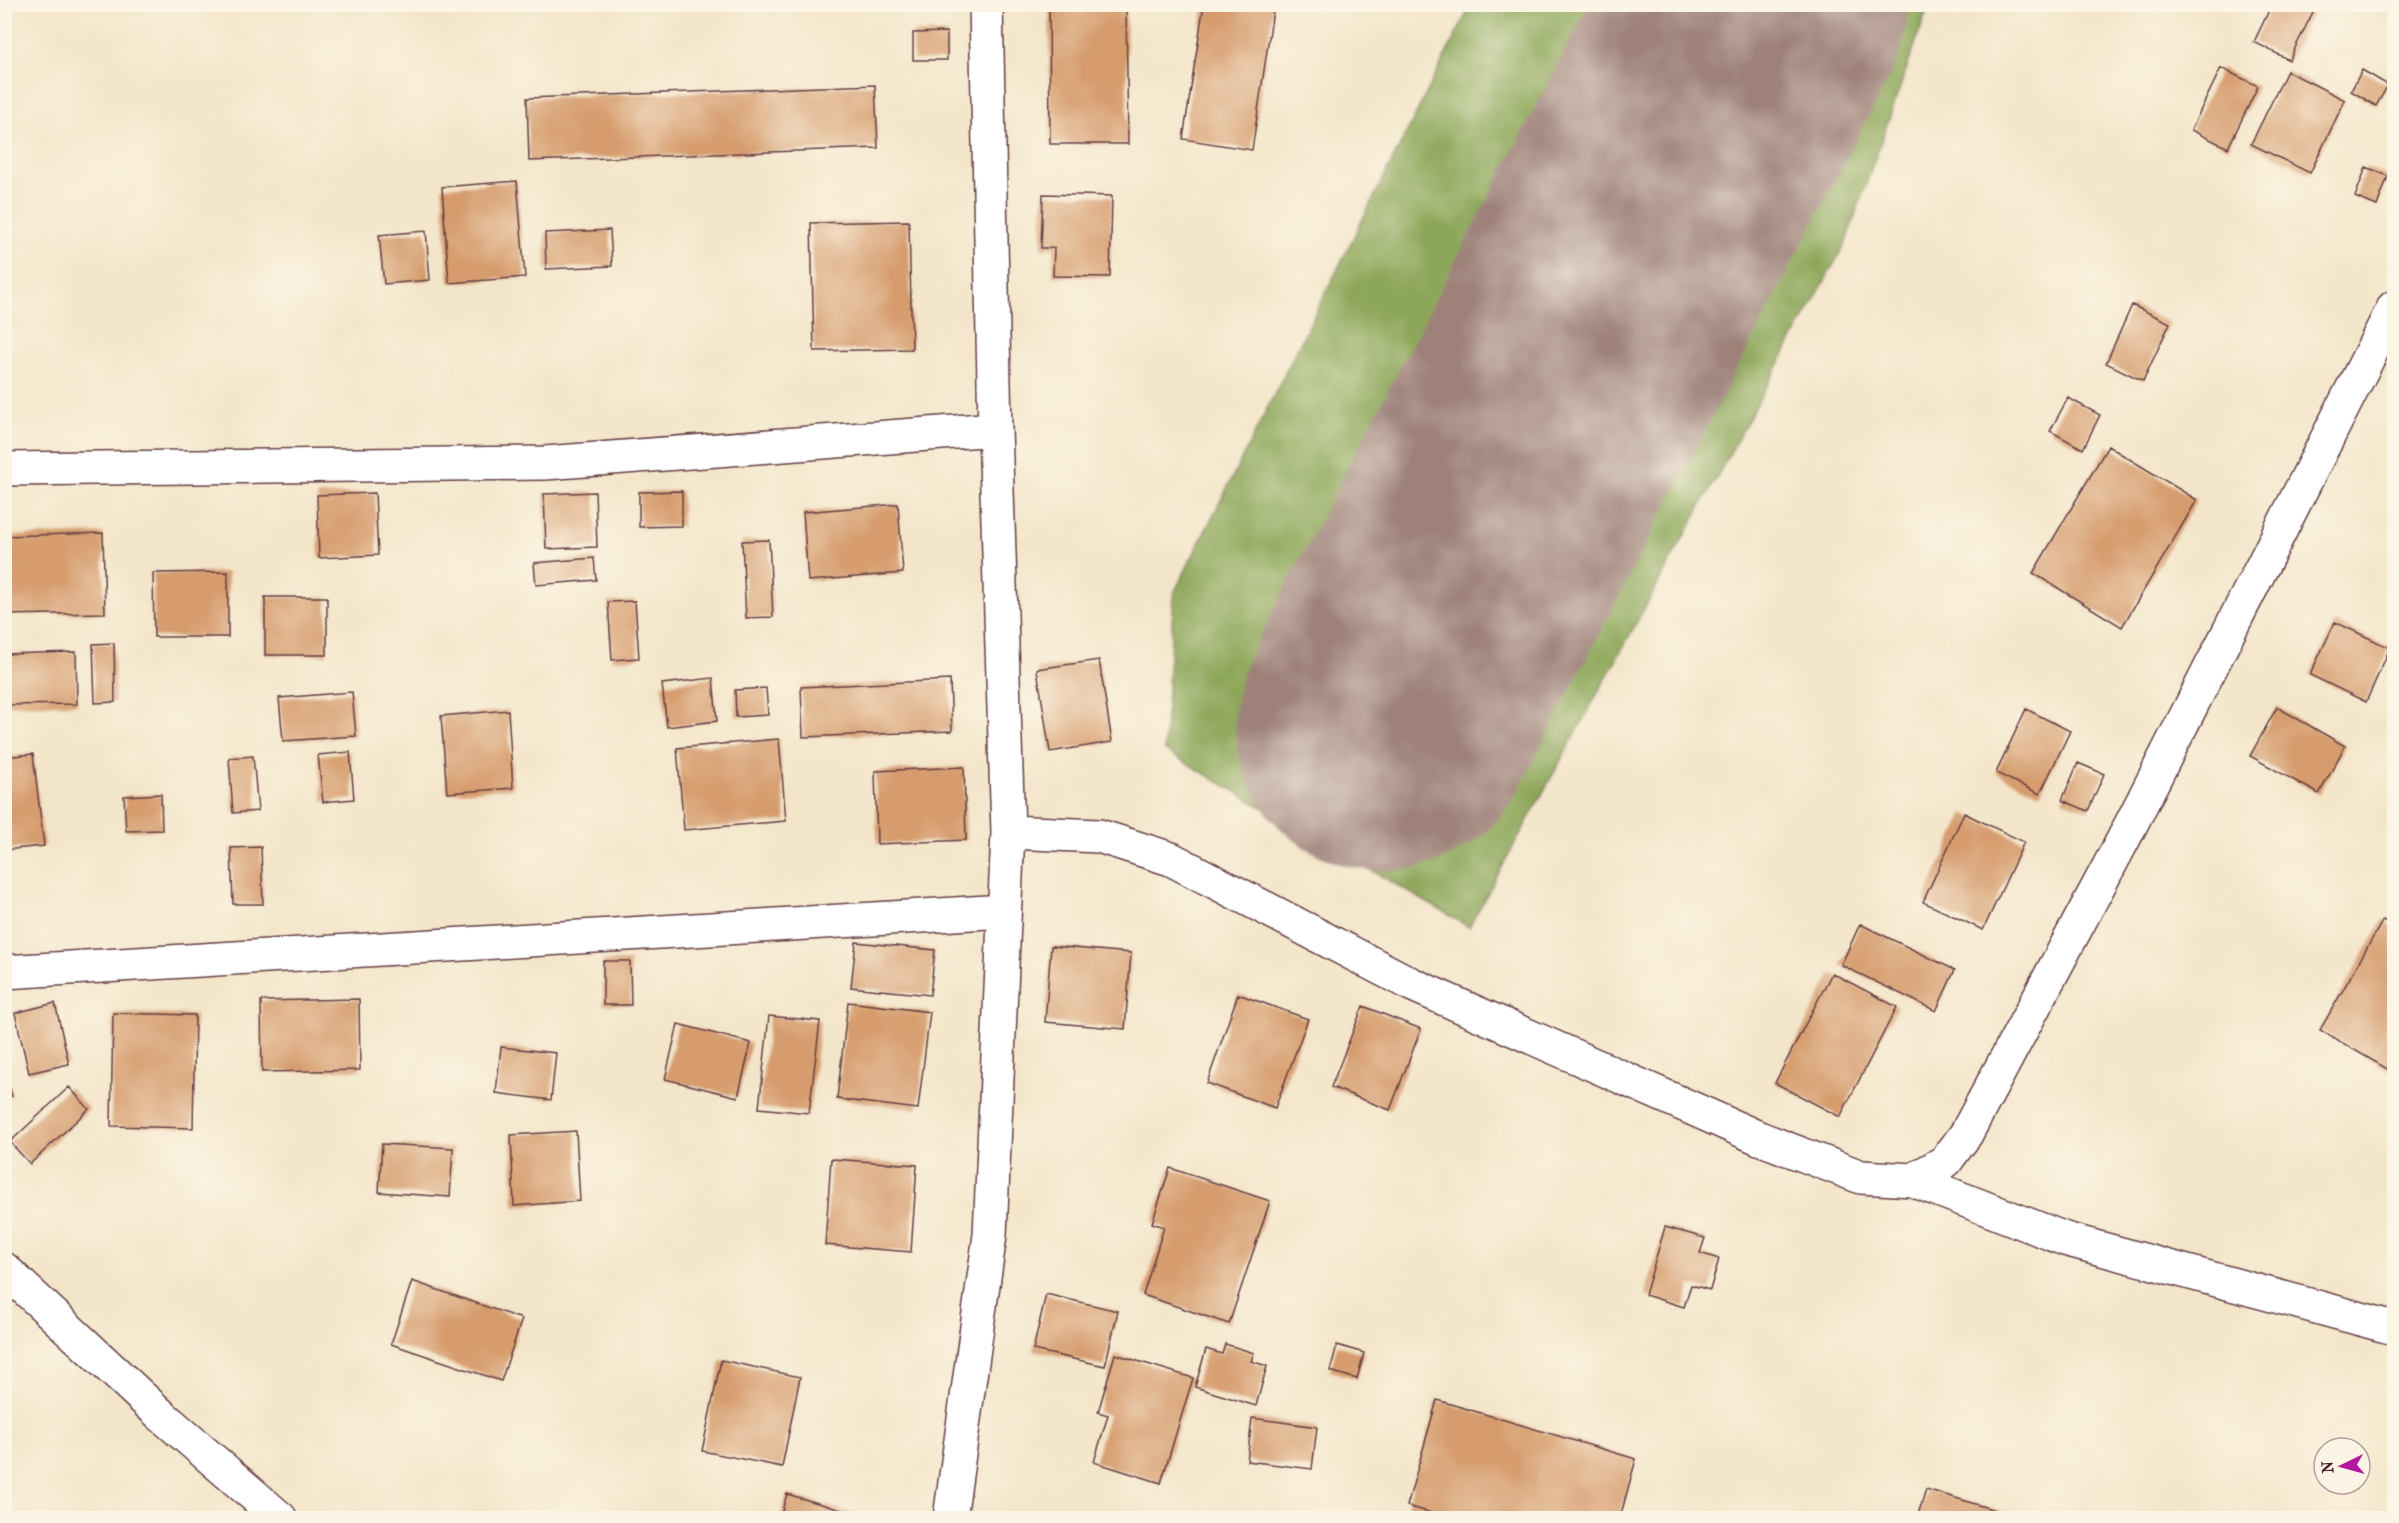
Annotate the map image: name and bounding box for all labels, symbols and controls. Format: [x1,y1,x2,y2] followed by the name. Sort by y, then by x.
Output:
[2312,1436,2372,1496] north arrow
[2317,1460,2338,1474] text: N

